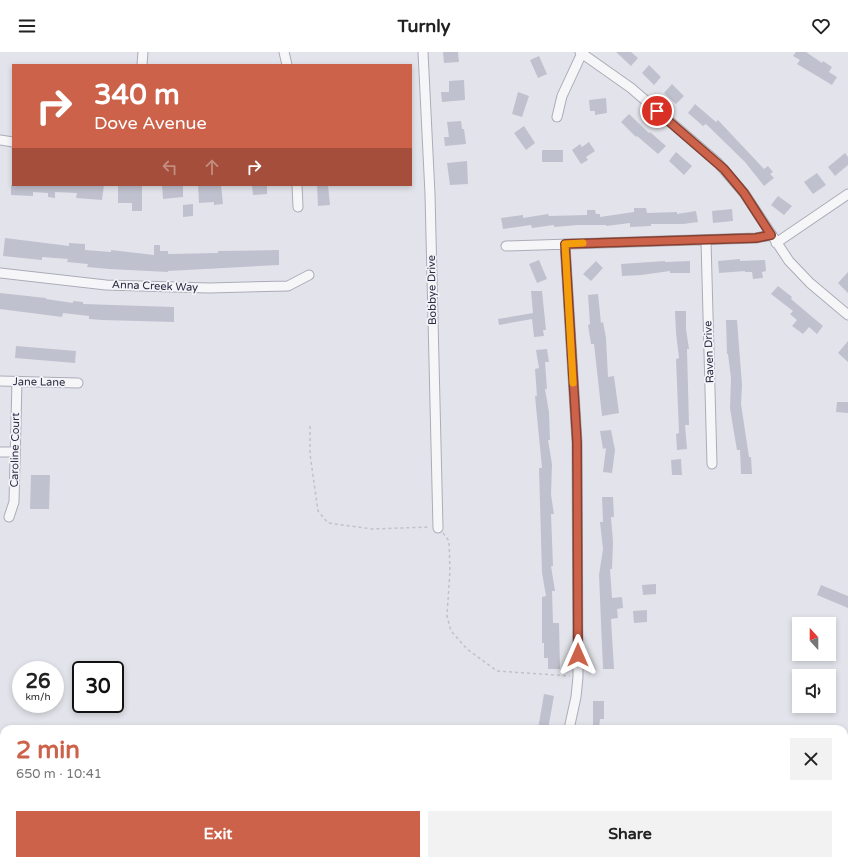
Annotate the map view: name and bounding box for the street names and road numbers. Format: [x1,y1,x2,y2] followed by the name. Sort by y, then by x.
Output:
[425,255,439,325] street label: Bobbye Drive
[112,278,198,294] street label: Anna Creek Way
[701,321,717,383] street label: Raven Drive
[13,375,65,389] street label: Jane Lane
[8,412,22,488] street label: Caroline Court

